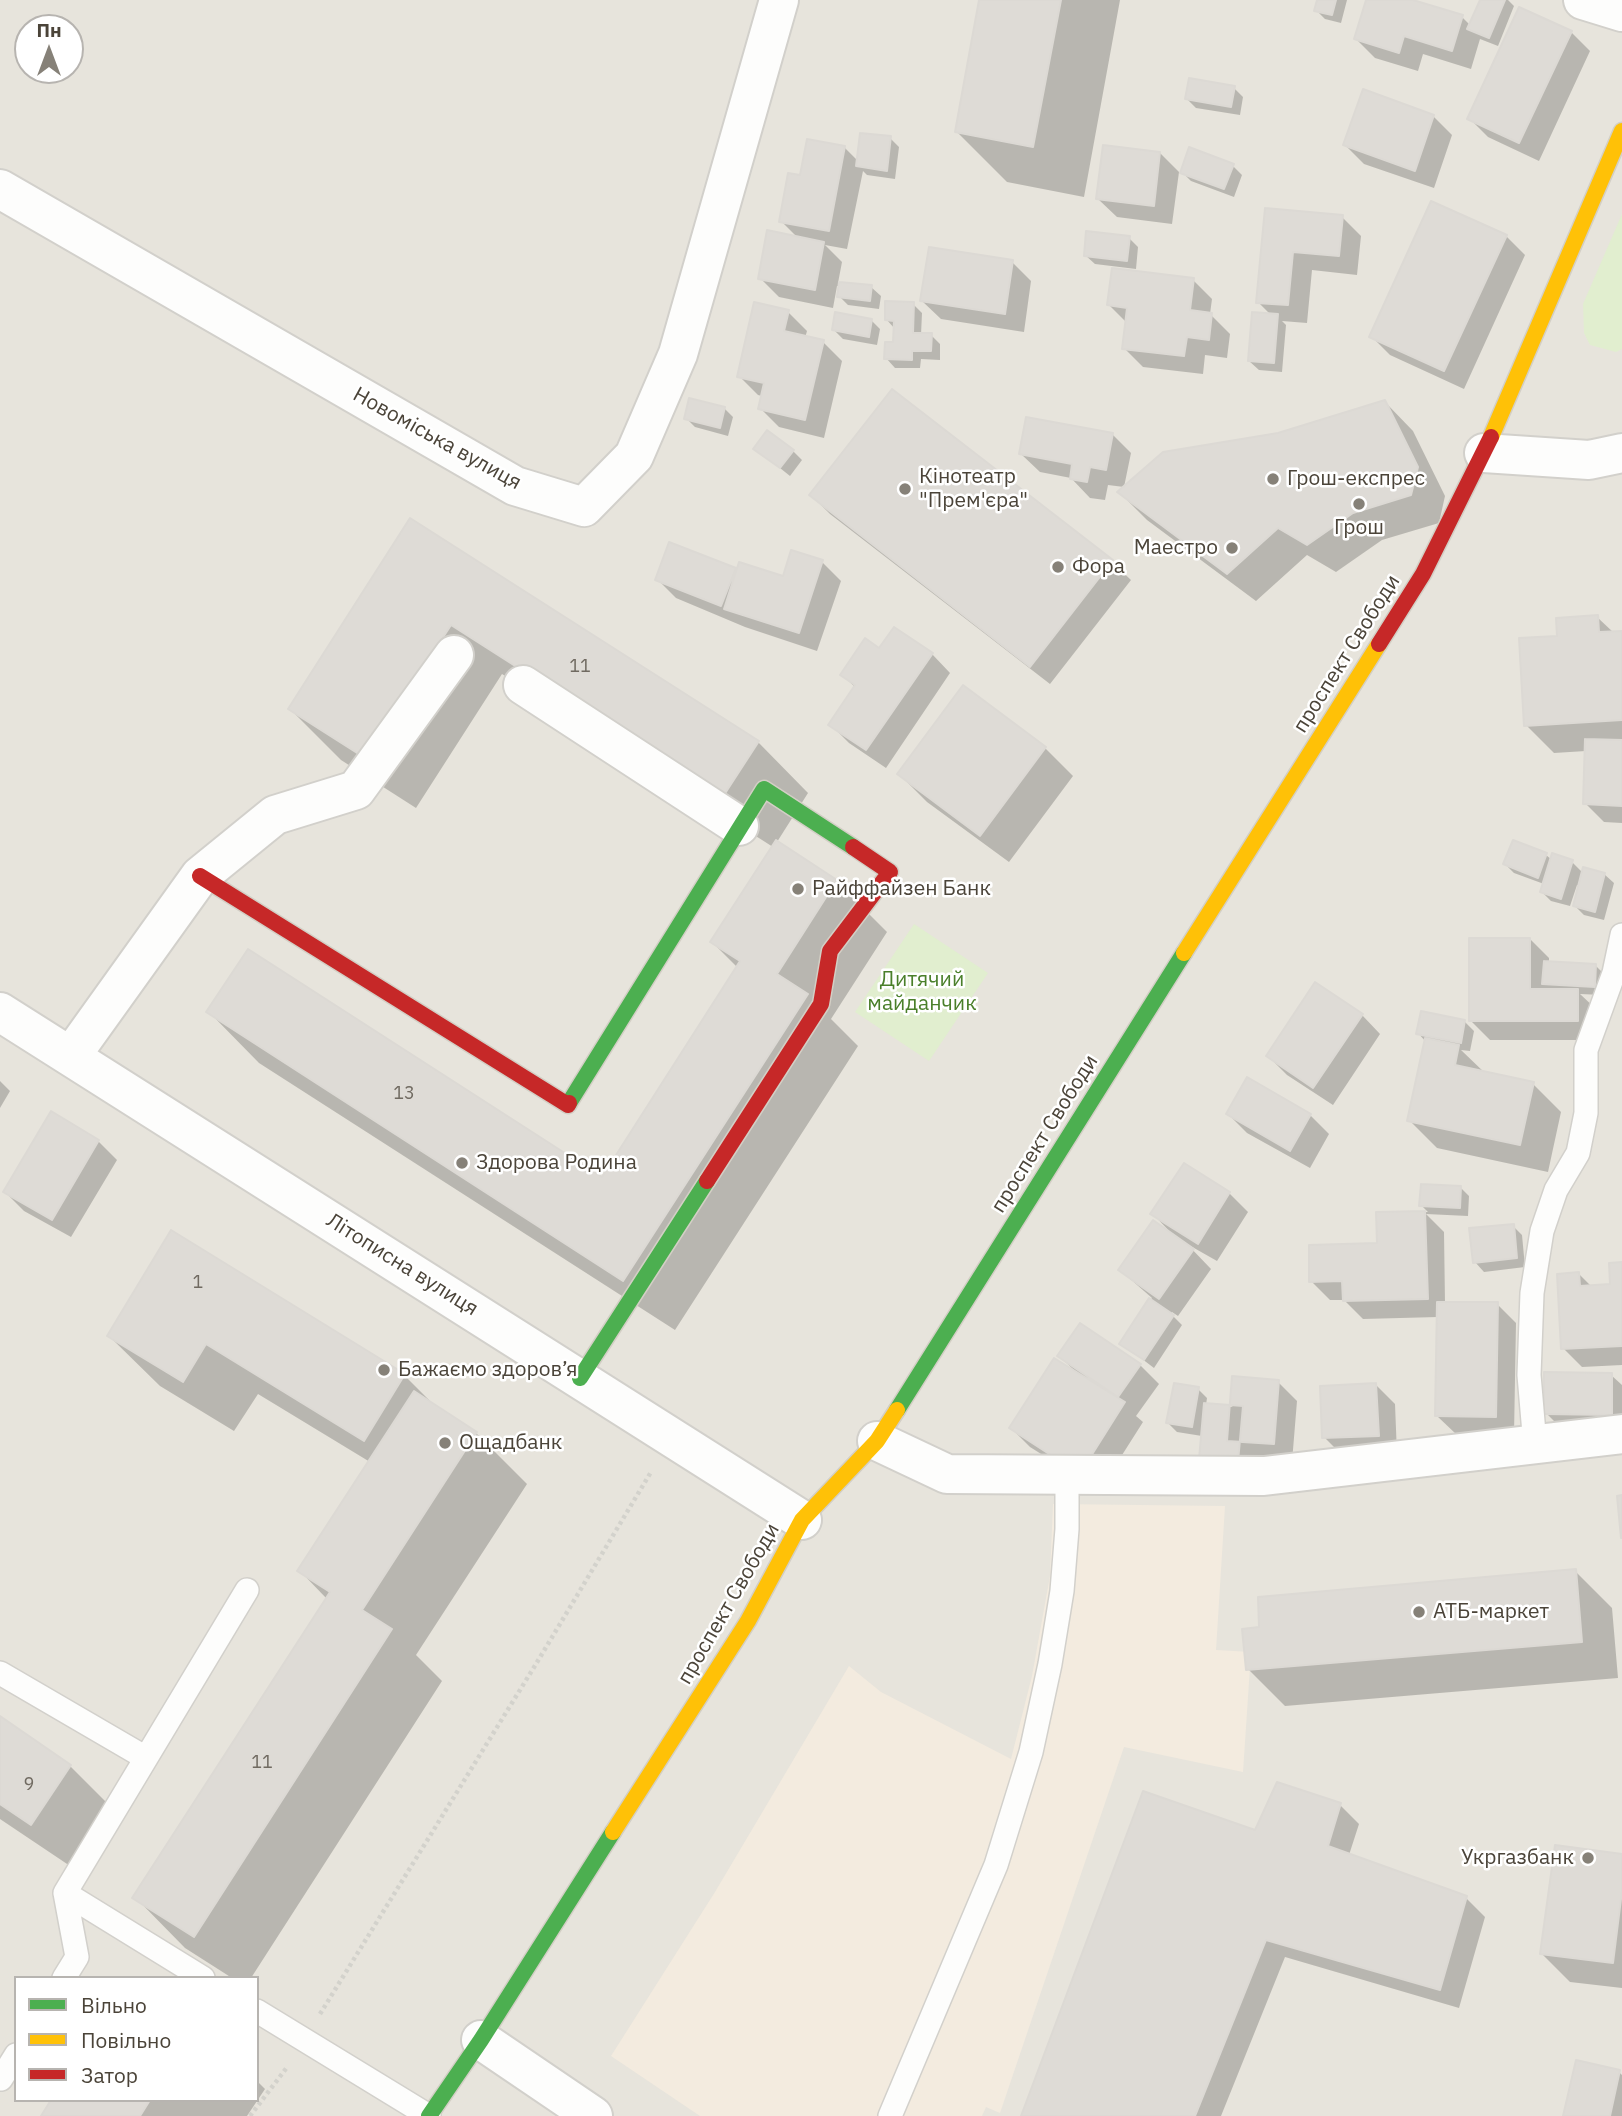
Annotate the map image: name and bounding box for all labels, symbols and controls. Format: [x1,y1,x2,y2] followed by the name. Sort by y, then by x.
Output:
[14,14,84,84] north arrow
[36,18,62,42] text: Пн
[348,382,526,496] street label: Новоміська вулиця
[919,464,1028,514] place label: Кінотеатр "Прем'єра"
[1287,466,1425,492] place label: Грош-експрес
[1265,471,1281,487] marker: Грош-експрес
[897,481,913,497] marker: Кінотеатр "Прем'єра"
[1351,496,1367,512] marker: Грош
[1334,515,1384,541] place label: Грош
[1134,535,1218,561] place label: Маестро
[1224,540,1240,556] marker: Маестро
[1072,554,1125,580] place label: Фора
[1050,559,1066,575] marker: Фора
[1288,570,1406,738] street label: проспект Свободи
[569,656,591,678] house number: 11
[812,876,991,902] place label: Райффайзен Банк
[790,881,806,897] marker: Райффайзен Банк
[867,967,977,1017] park label: Дитячий майданчик
[986,1050,1104,1218] street label: проспект Свободи
[393,1083,415,1105] house number: 13
[476,1150,637,1176] place label: Здорова Родина
[454,1155,470,1171] marker: Здорова Родина
[321,1208,483,1322] street label: Літописна вулиця
[193,1272,203,1294] house number: 1
[398,1357,578,1383] place label: Бажаємо здоров’я
[376,1362,392,1378] marker: Бажаємо здоров’я
[459,1430,562,1456] place label: Ощадбанк
[437,1435,453,1451] marker: Ощадбанк
[673,1519,785,1689] street label: проспект Свободи
[1433,1599,1549,1625] place label: АТБ-маркет
[1411,1604,1427,1620] marker: АТБ-маркет
[251,1752,273,1774] house number: 11
[24,1774,34,1796] house number: 9
[1461,1845,1574,1871] place label: Укргазбанк
[1580,1850,1596,1866] marker: Укргазбанк
[14,1976,259,2102] legend
[81,1991,147,2019] text: Вільно
[81,2026,171,2054] text: Повільно
[81,2061,138,2089] text: Затор

